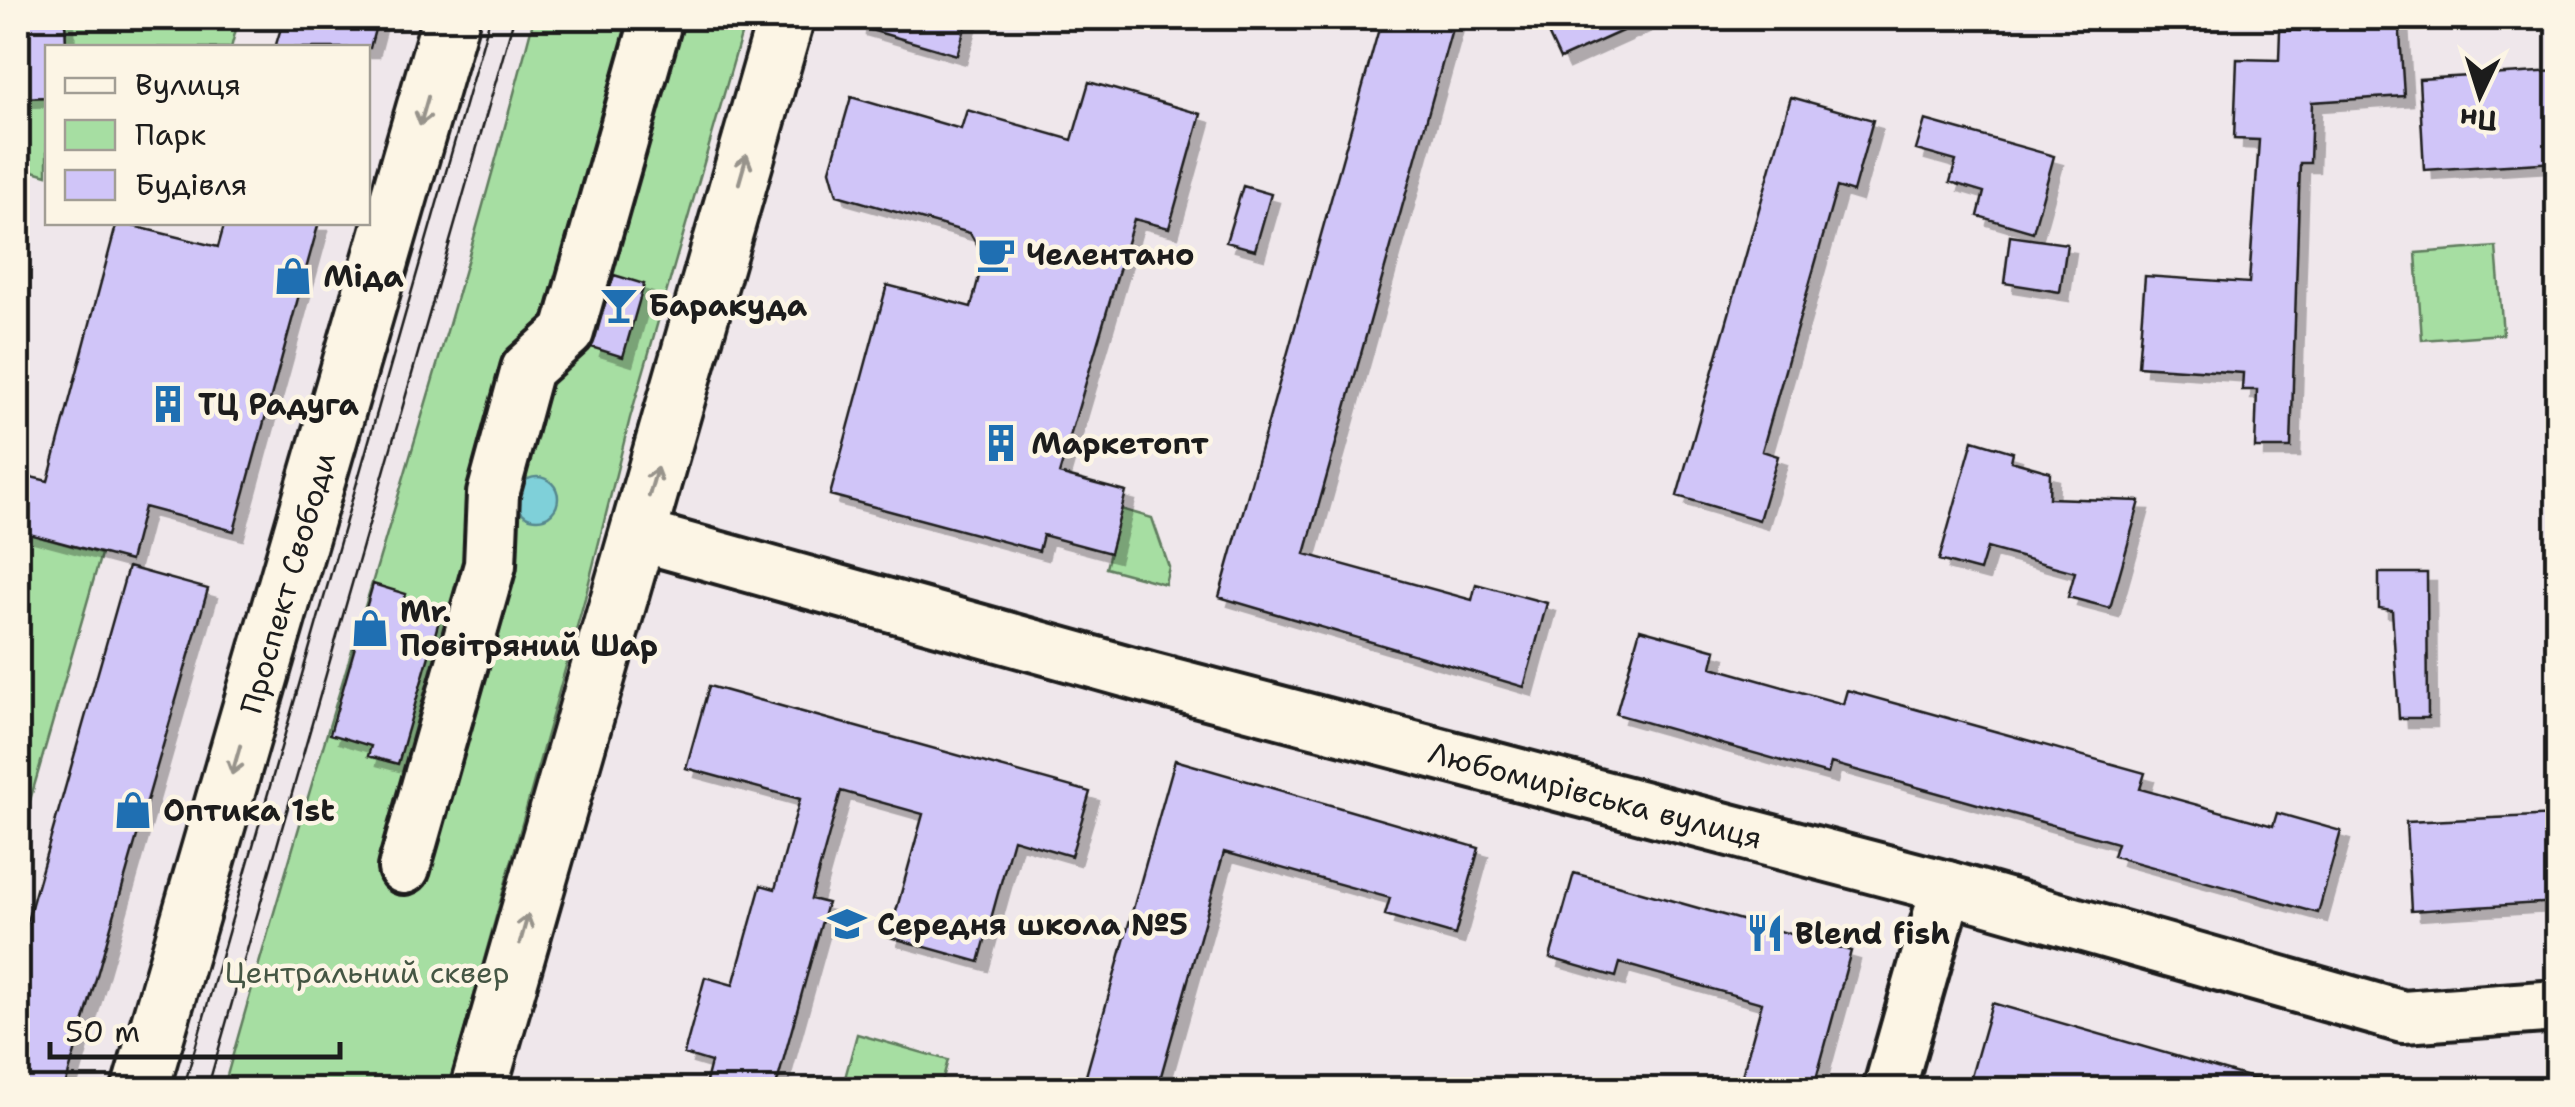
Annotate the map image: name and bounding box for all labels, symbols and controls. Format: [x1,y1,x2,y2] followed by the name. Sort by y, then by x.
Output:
[45,45,370,225] legend
[2430,45,2530,145] north arrow
[135,64,241,105] text: Вулиця
[414,95,432,126] one-way arrow
[2458,100,2498,140] text: Пн
[135,114,206,155] text: Парк
[735,154,753,186] one-way arrow
[135,164,248,205] text: Будівля
[975,233,1017,275] cafe icon: Челентано
[1026,234,1195,275] place label: Челентано
[272,255,314,297] shop icon: Міда
[323,256,404,297] place label: Міда
[598,284,640,326] bar icon: Баракуда
[649,285,808,326] place label: Баракуда
[147,383,189,425] building icon: ТЦ Радуга
[198,384,360,425] place label: ТЦ Радуга
[980,422,1022,464] building icon: Маркетопт
[1031,423,1209,464] place label: Маркетопт
[230,447,345,719] street label: Проспект Свободи
[645,467,663,498] one-way arrow
[400,591,658,666] place label: Mr. Повітряний Шар
[349,607,391,649] shop icon: Mr. Повітряний Шар
[1424,731,1767,858] street label: Любомирівська вулиця
[226,743,244,775] one-way arrow
[112,789,154,831] shop icon: Оптика 1st
[163,790,335,831] place label: Оптика 1st
[826,903,868,945] school or university icon: Середня школа №5
[877,904,1188,945] place label: Середня школа №5
[1744,912,1786,954] restaurant icon: Blend fish
[516,913,534,945] one-way arrow
[1795,913,1950,954] place label: Blend fish
[224,952,510,993] park label: Центральний сквер
[50,997,340,1059] scale bar
[65,1011,140,1052] text: 50 m

